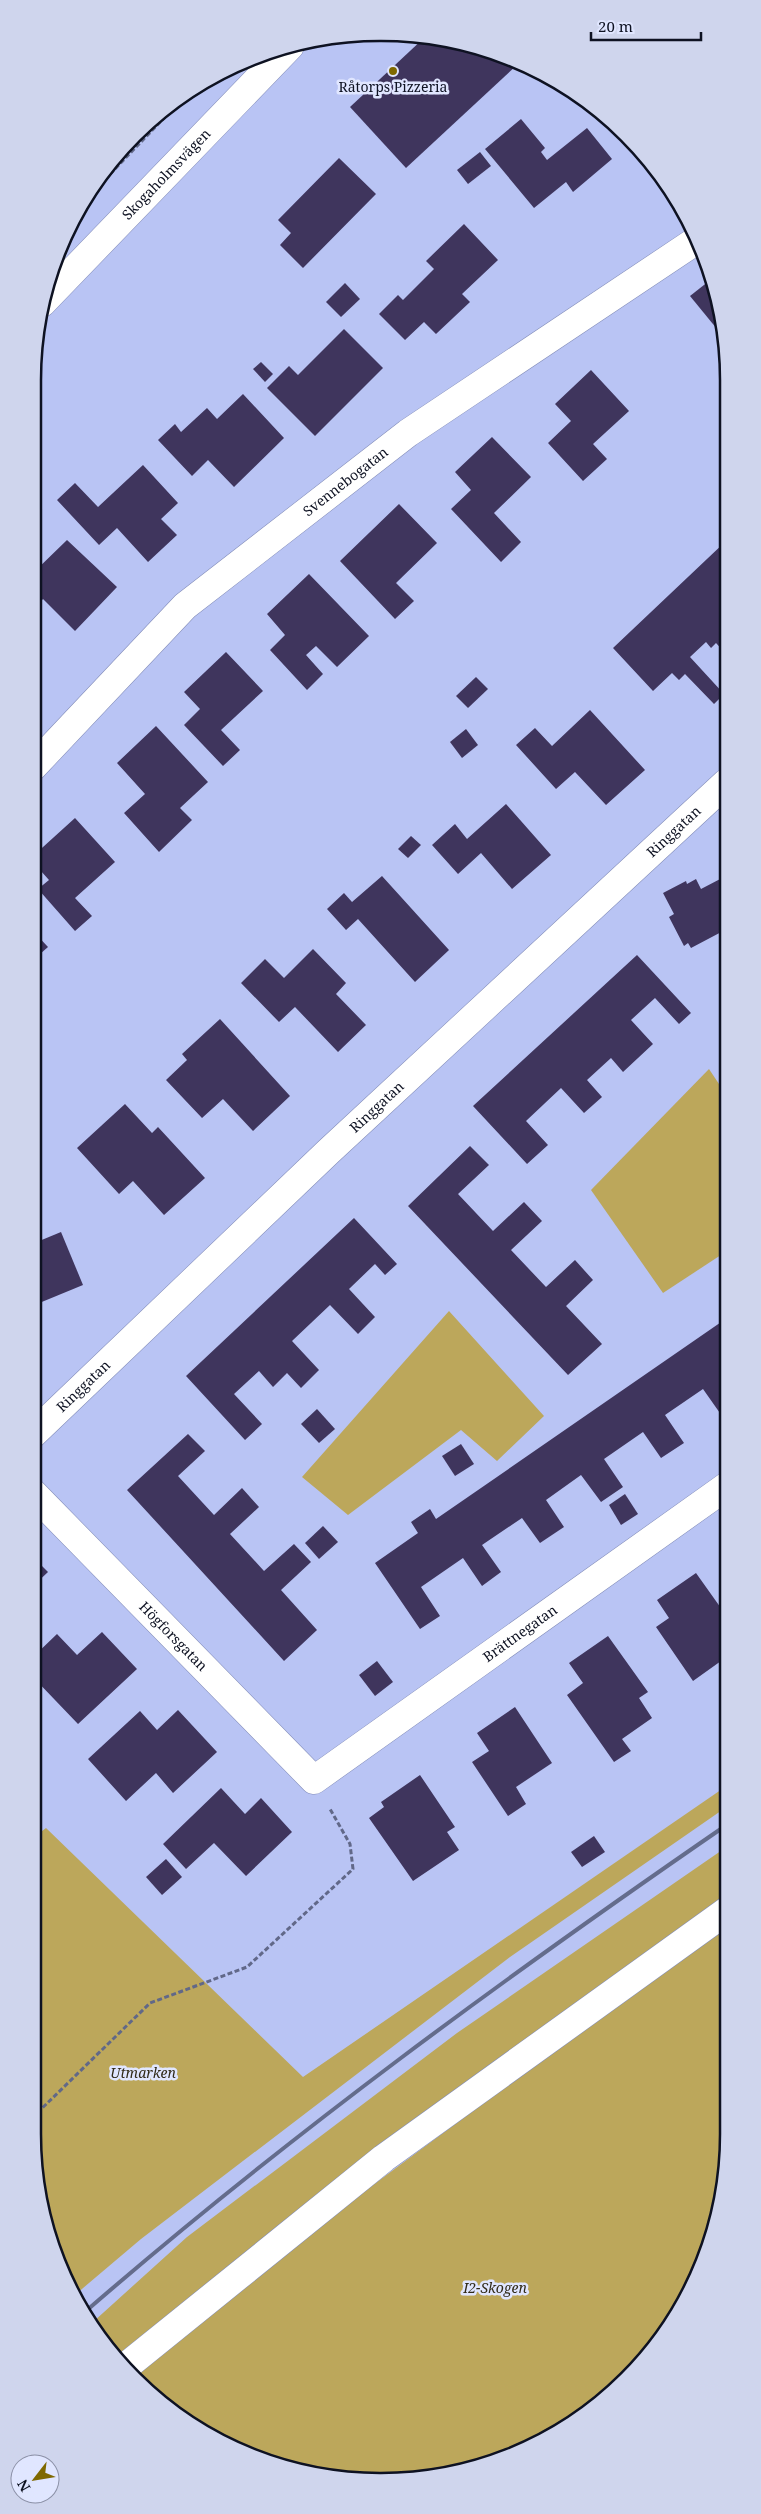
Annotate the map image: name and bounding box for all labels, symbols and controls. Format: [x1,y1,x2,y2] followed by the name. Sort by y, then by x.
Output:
[591,10,701,42] scale bar
[598,16,633,36] text: 20 m
[387,65,399,77] marker: Råtorps Pizzeria
[339,77,448,96] place label: Råtorps Pizzeria
[117,124,214,224] street label: Skogaholmsvägen
[299,442,392,520] street label: Svennebogatan
[642,801,705,861] street label: Ringgatan
[345,1077,408,1136] street label: Ringgatan
[52,1355,114,1416] street label: Ringgatan
[135,1597,212,1675] street label: Högforsgatan
[479,1600,561,1666] street label: Brättnegatan
[110,2063,176,2082] park label: Utmarken
[462,2278,527,2297] park label: I2-Skogen
[10,2454,60,2504] north arrow
[12,2476,34,2496] text: N

